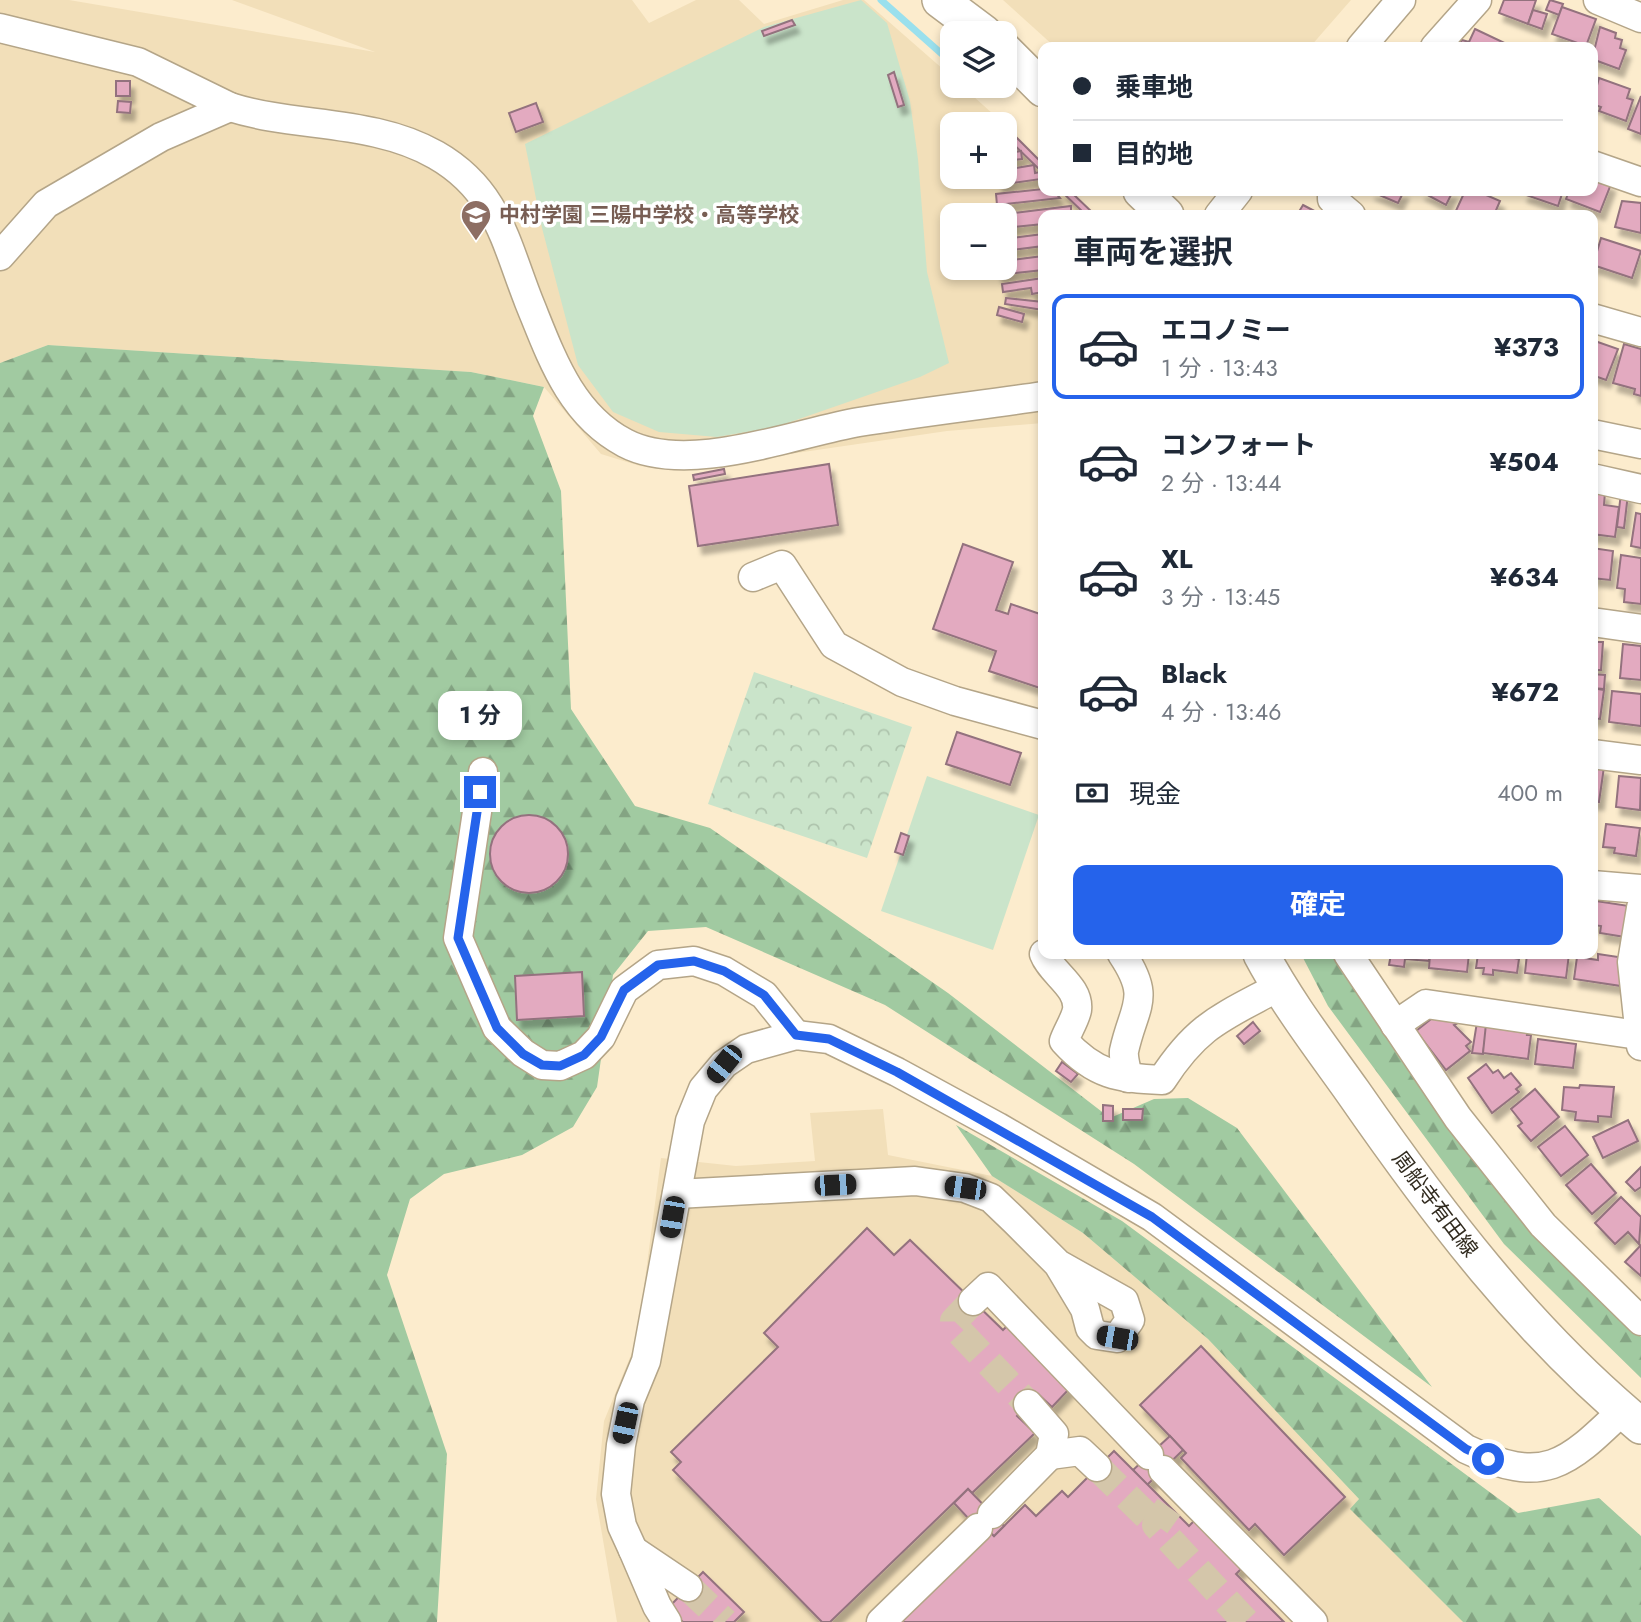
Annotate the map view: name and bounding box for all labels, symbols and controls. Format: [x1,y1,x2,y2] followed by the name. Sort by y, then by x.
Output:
[940,21,1017,280] map controls
[940,21,1017,98] button: layers
[1115,68,1193,106] text: 乗車地
[940,112,1017,189] button: +
[1115,135,1193,173] text: 目的地
[459,198,493,242] school or university icon: 中村学園 三陽中学校・高等学校
[499,200,799,230] place label: 中村学園 三陽中学校・高等学校
[940,203,1017,280] button: −
[1073,229,1233,275] text: 車両を選択
[1161,311,1291,349] text: エコノミー
[1077,315,1140,378] icon: car
[1494,328,1559,366] text: ¥373
[1161,351,1278,385] text: 1 分 · 13:43
[1161,426,1316,464] text: コンフォート
[1077,430,1140,493] icon: car
[1489,443,1559,481] text: ¥504
[1161,466,1281,500] text: 2 分 · 13:44
[1161,540,1193,578] text: XL
[1077,545,1140,608] icon: car
[1490,558,1559,596] text: ¥634
[1161,580,1280,614] text: 3 分 · 13:45
[1161,655,1227,693] text: Black
[1077,660,1140,723] icon: car
[1491,673,1559,711] text: ¥672
[438,690,522,740] callout: 1 分
[1161,695,1281,729] text: 4 分 · 13:46
[459,698,501,732] text: 1 分
[1073,774,1111,812] icon: cash
[1129,775,1181,813] text: 現金
[464,776,496,808] route end
[1497,776,1563,810] text: 400 m
[1073,865,1563,945] button: 確定
[703,1041,746,1087] car
[1385,1145,1485,1263] street label: 周船寺有田線
[814,1173,857,1197] car
[943,1175,988,1201] car
[659,1194,686,1240] car
[1095,1324,1140,1352] car
[611,1400,640,1446] car
[1472,1443,1504,1475] route start

